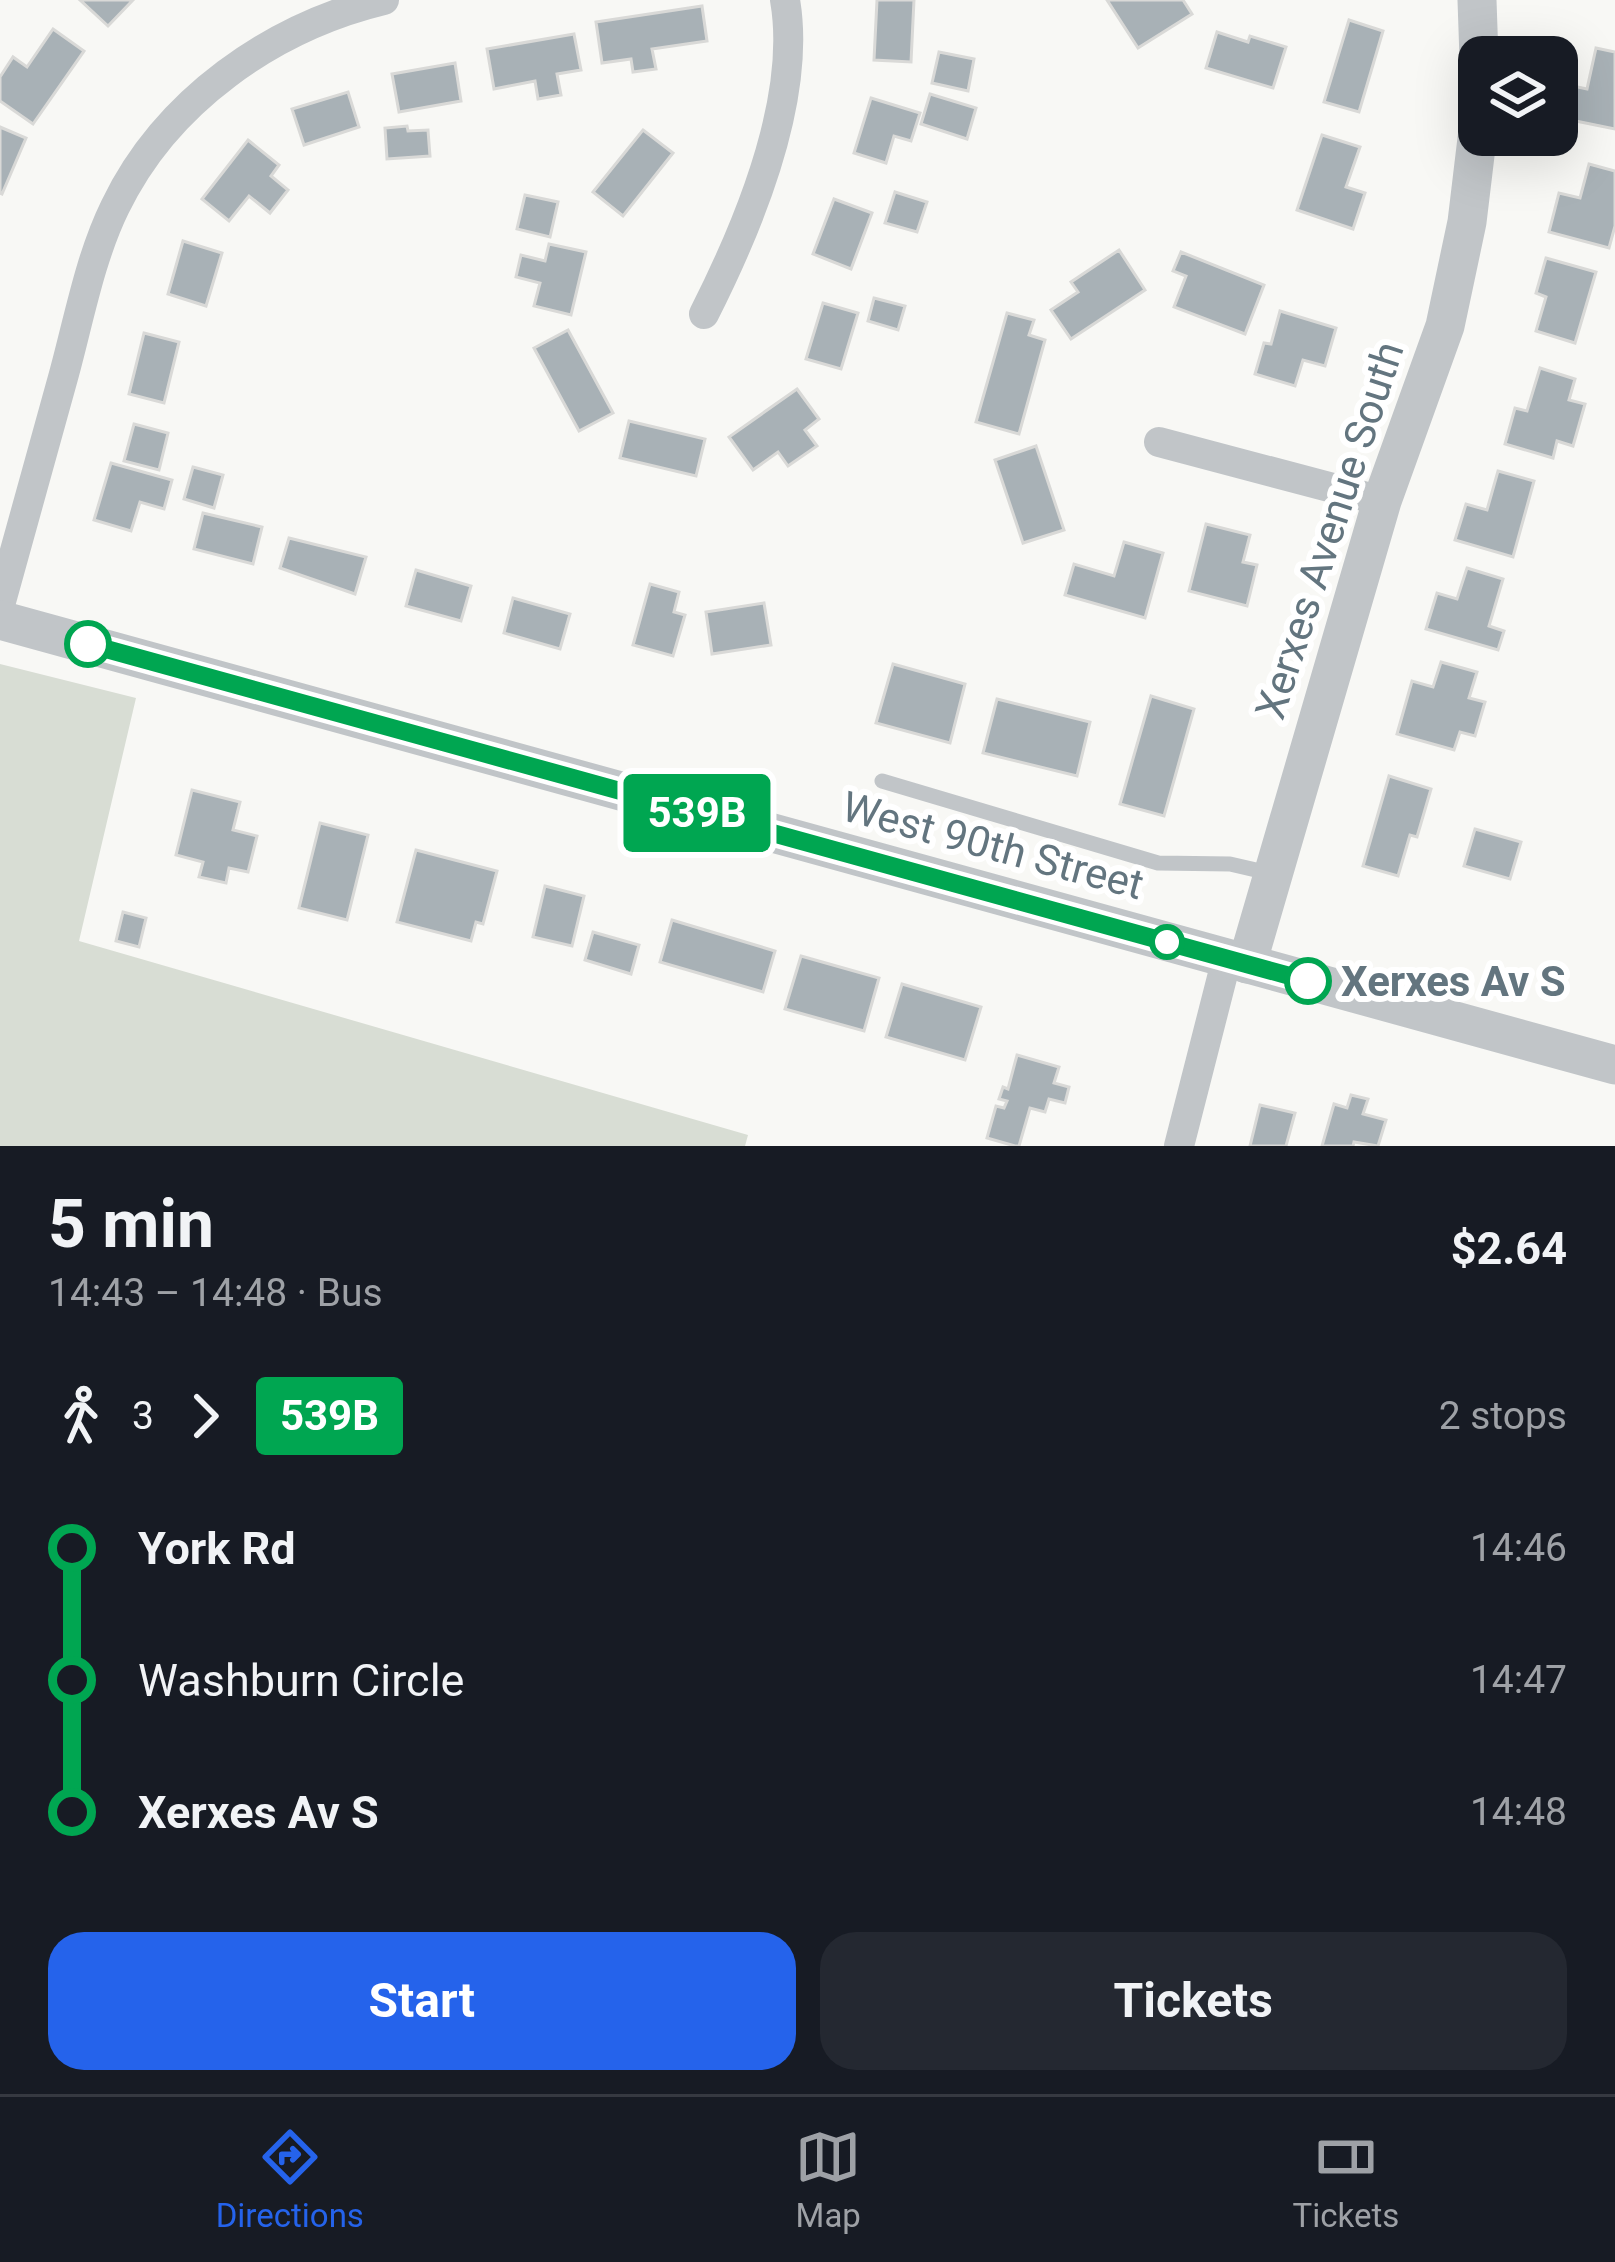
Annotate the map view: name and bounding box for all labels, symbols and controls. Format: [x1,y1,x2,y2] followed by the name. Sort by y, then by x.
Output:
[1458,36,1578,156] map controls
[1458,36,1578,156] button: layers
[1245,335,1414,725] street label: Xerxes Avenue South
[66,622,110,666] unlabelled marker
[613,774,781,852] line badge: 539B
[837,782,1149,909] street label: West 90th Street
[647,788,747,837] text: 539B
[1151,926,1183,958] unlabelled marker
[1341,957,1566,1006] place label: Xerxes Av S
[1286,959,1330,1003] marker: Xerxes Av S
[48,1186,214,1263] text: 5 min
[1451,1222,1567,1275] text: $2.64
[48,1270,383,1316] text: 14:43 – 14:48 · Bus
[48,1383,114,1449] icon: walk
[172,1383,238,1449] icon: forward
[280,1391,379,1440] text: 539B
[132,1393,154,1439] text: 3
[1439,1393,1567,1439] text: 2 stops
[138,1522,296,1575] text: York Rd
[1470,1525,1567,1571] text: 14:46
[138,1654,464,1707] text: Washburn Circle
[1470,1657,1567,1703] text: 14:47
[138,1786,379,1839] text: Xerxes Av S
[1470,1789,1567,1835] text: 14:48
[48,1932,796,2070] button: Start
[820,1932,1567,2070] button: Tickets
[216,2124,364,2235] tab: Directions
[795,2124,861,2235] tab: Map
[1293,2124,1399,2235] tab: Tickets

